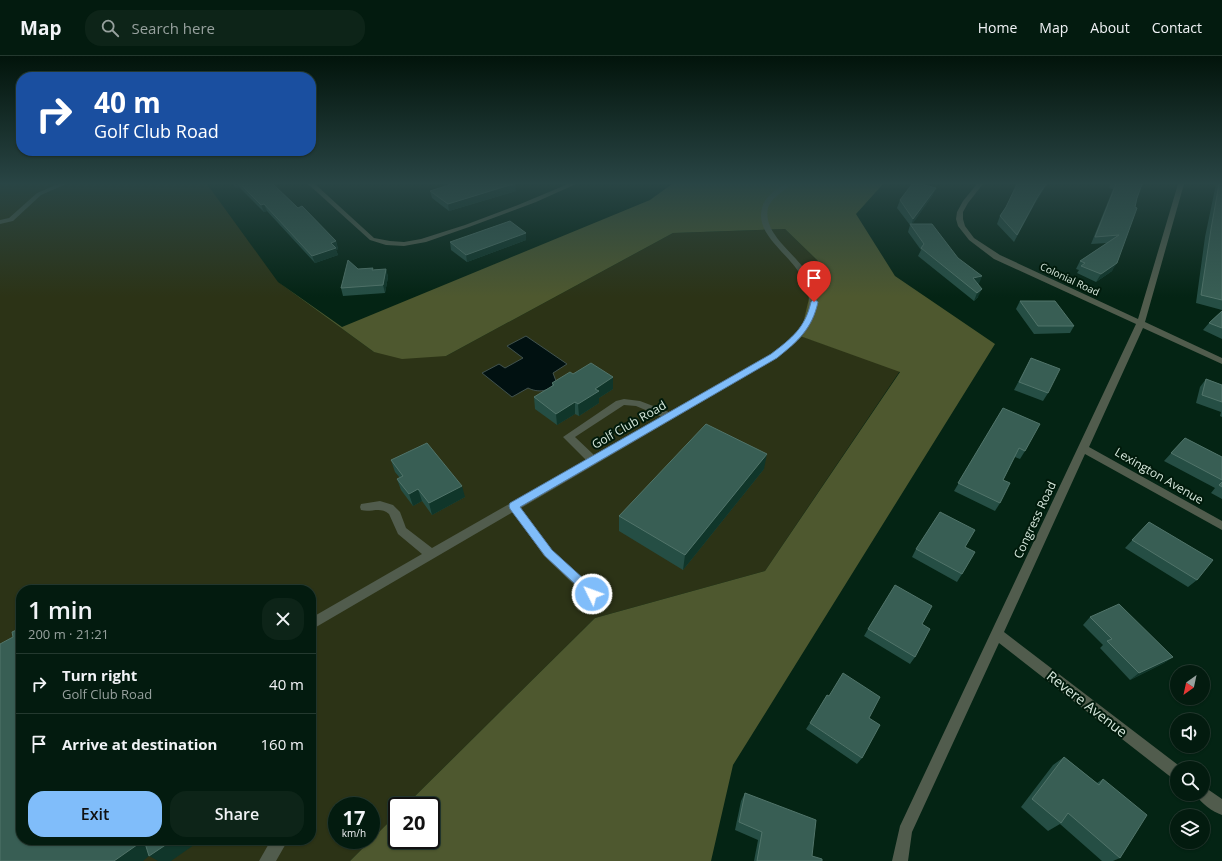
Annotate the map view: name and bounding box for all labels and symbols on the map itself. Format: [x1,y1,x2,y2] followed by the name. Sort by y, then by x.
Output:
[1038,259,1102,299] street label: Colonial Road
[797,261,831,302] pin
[588,396,669,453] street label: Golf Club Road
[1112,443,1207,508] street label: Lexington Avenue
[1009,478,1060,561] street label: Congress Road
[571,573,613,615] position arrow
[1170,665,1210,705] north arrow
[1043,666,1132,741] street label: Revere Avenue
[388,797,440,849] speed limit sign: 20

